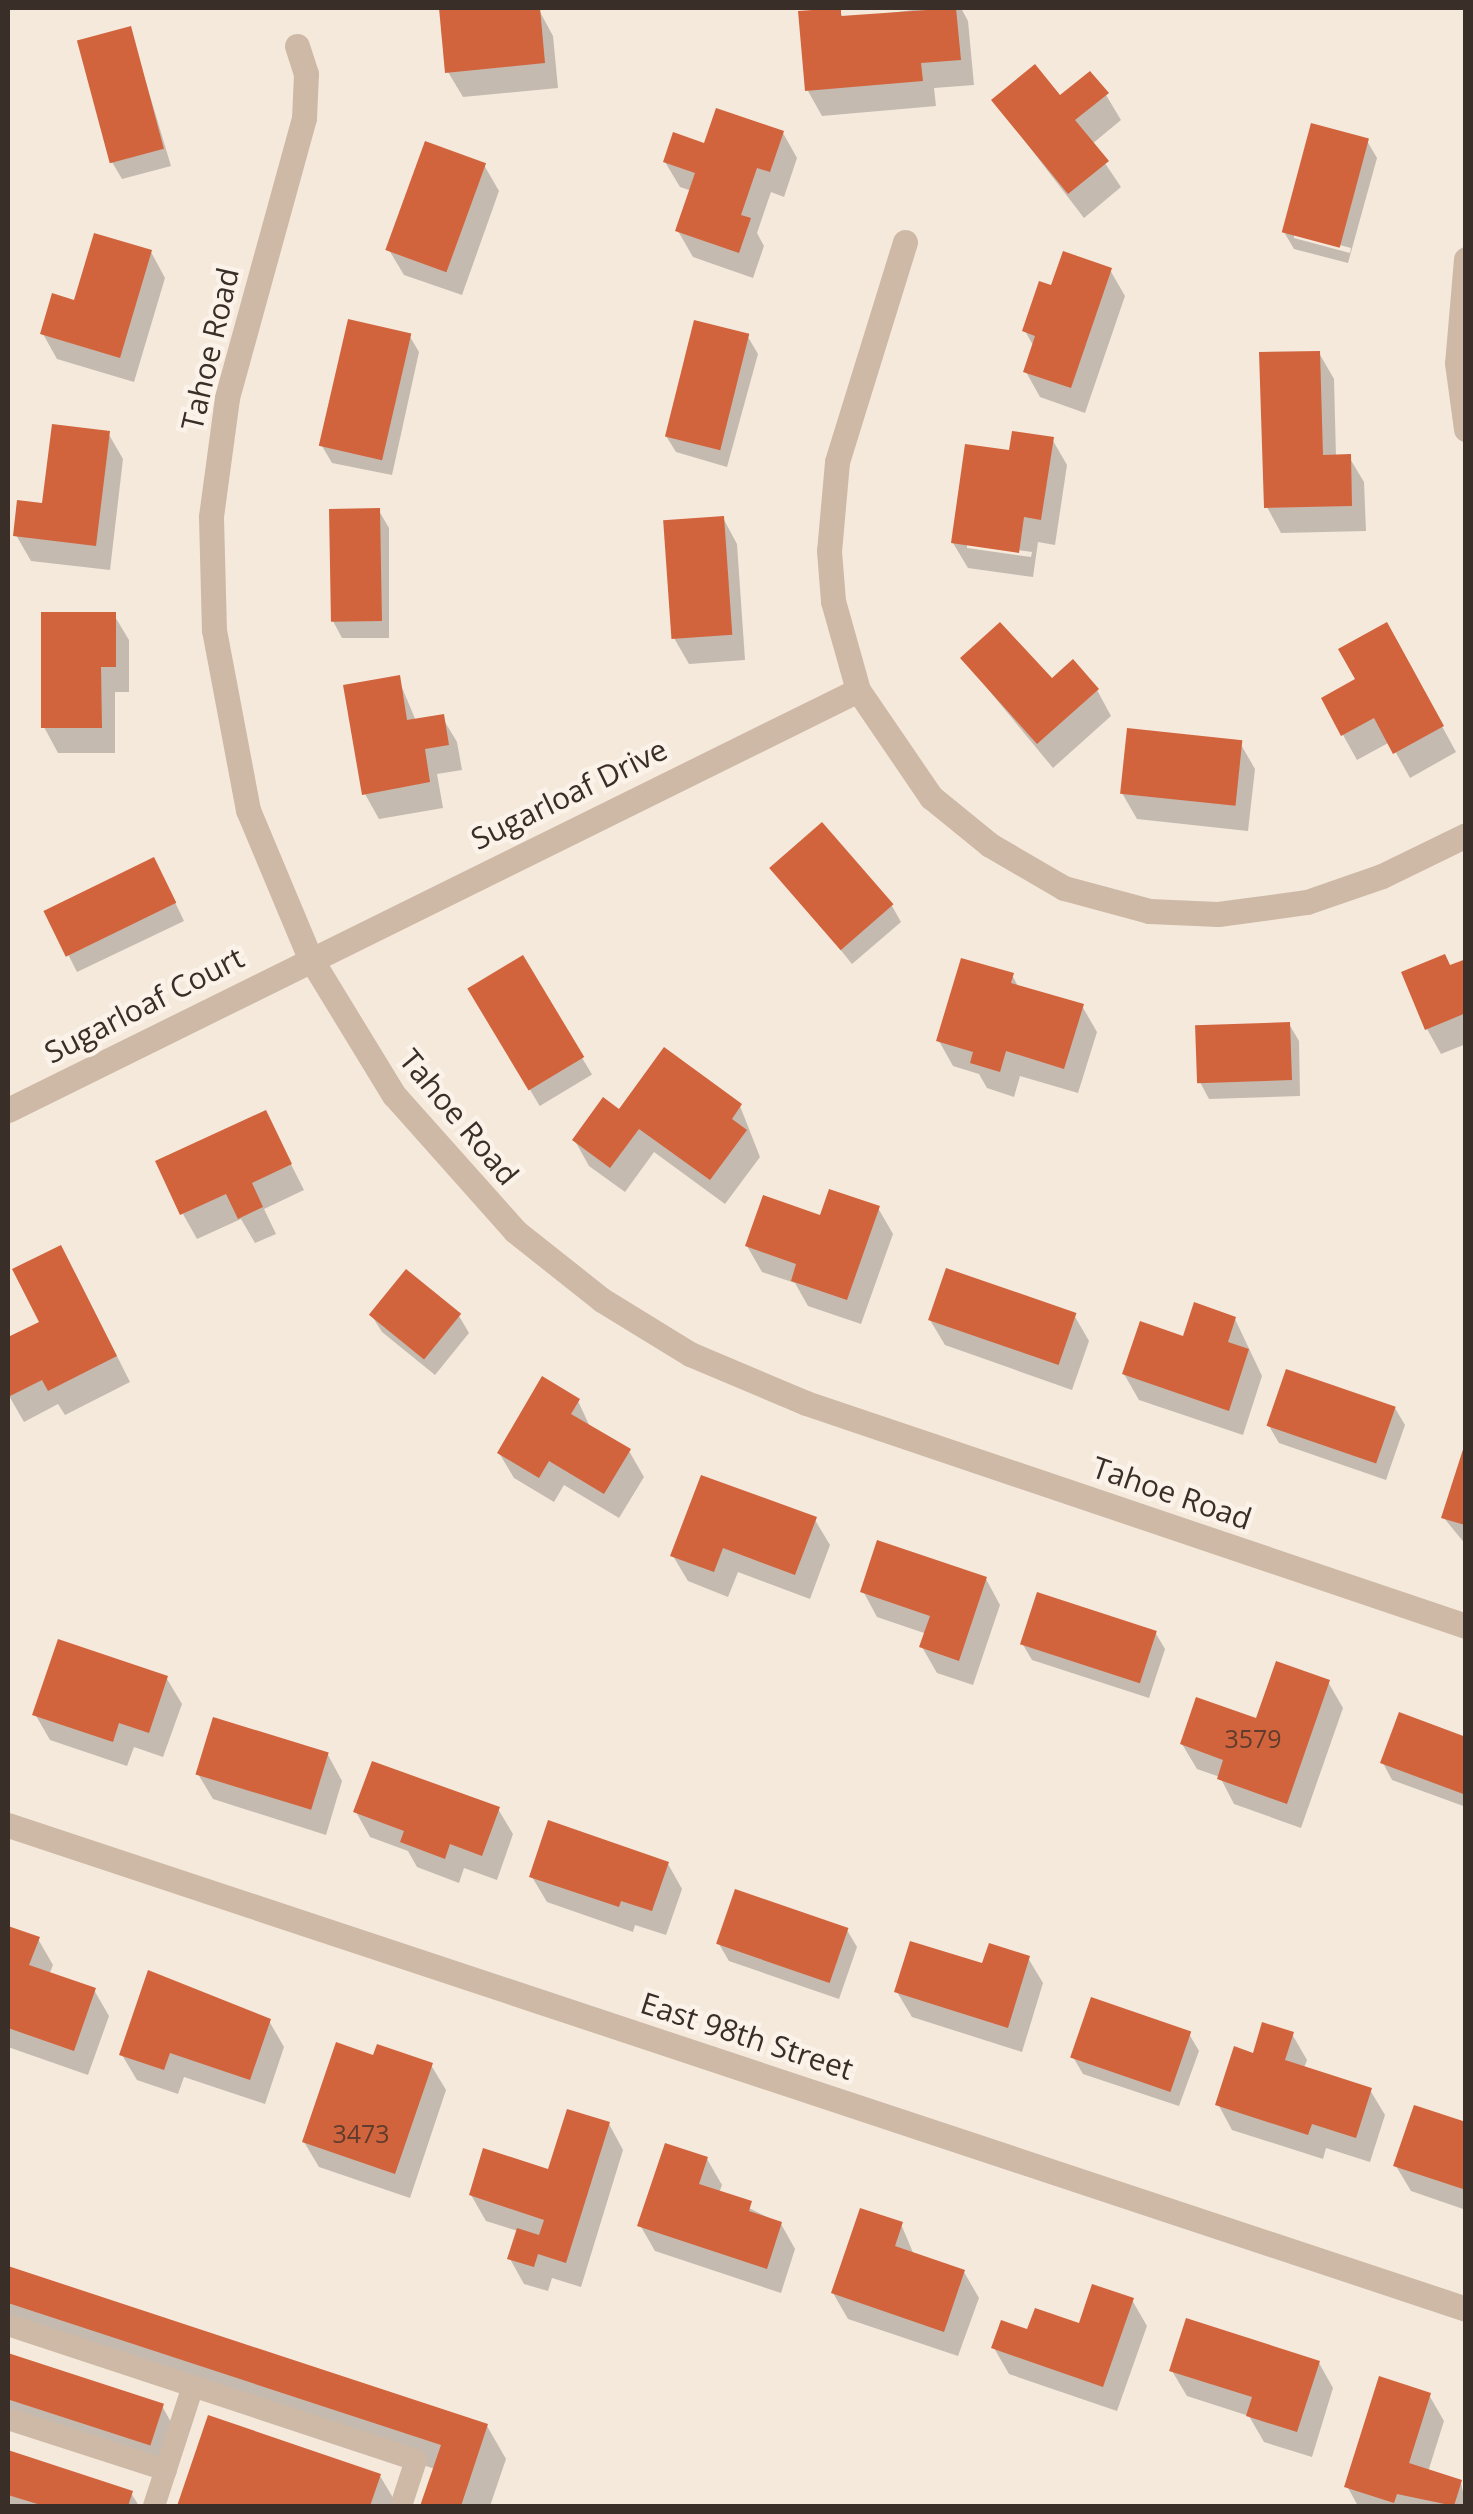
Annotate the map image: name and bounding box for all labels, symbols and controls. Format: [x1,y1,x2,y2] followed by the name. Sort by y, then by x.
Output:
[174,264,246,434] street label: Tahoe Road
[465,731,673,857] street label: Sugarloaf Drive
[38,939,250,1071] street label: Sugarloaf Court
[392,1042,526,1192] street label: Tahoe Road
[1088,1449,1256,1537] street label: Tahoe Road
[1224,1723,1282,1753] house number: 3579
[636,1985,858,2087] street label: East 98th Street
[332,2118,390,2148] house number: 3473

